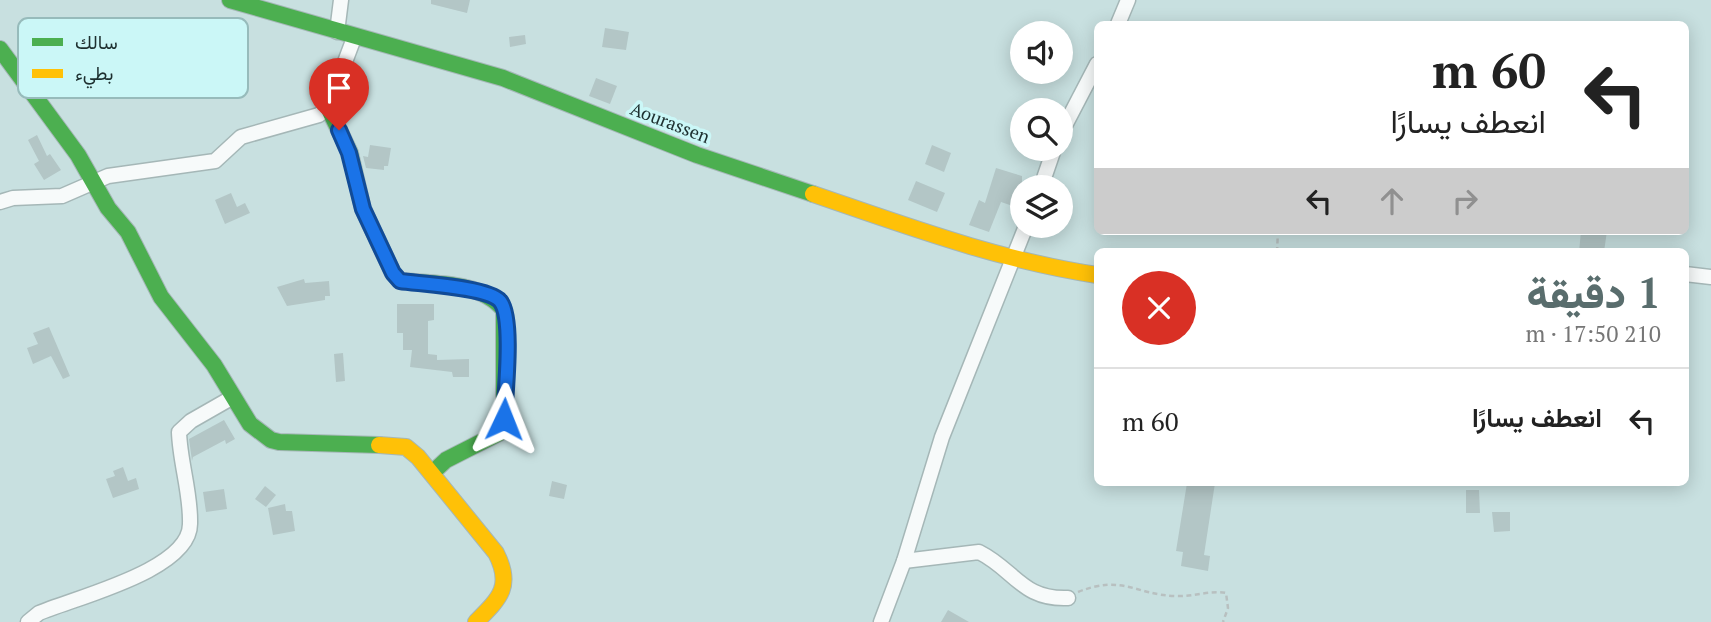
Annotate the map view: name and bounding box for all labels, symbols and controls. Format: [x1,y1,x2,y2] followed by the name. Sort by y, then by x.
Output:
[18,18,248,98] legend
[1010,21,1073,238] map controls
[1010,21,1073,84] button: sound
[75,29,118,54] text: سالك
[1432,37,1546,102] text: 60 m
[1570,49,1661,140] icon: left
[309,58,369,130] pin
[75,60,113,89] text: بطيء
[320,69,358,107] icon: arrive
[627,96,714,148] street label: Aourassen
[1010,98,1073,161] button: search
[1390,100,1546,142] text: انعطف يسارًا
[1010,175,1073,238] button: layers
[1300,182,1338,220] icon: left
[1373,182,1411,220] icon: ahead
[1446,182,1484,220] icon: right
[1526,264,1661,320] text: 1 دقيقة
[1122,271,1196,345] button: close
[1526,318,1661,349] text: 210 m · 17:50
[467,382,541,456] position arrow
[1472,400,1602,434] text: انعطف يسارًا
[1623,402,1661,440] icon: left
[1122,404,1179,438] text: 60 m

